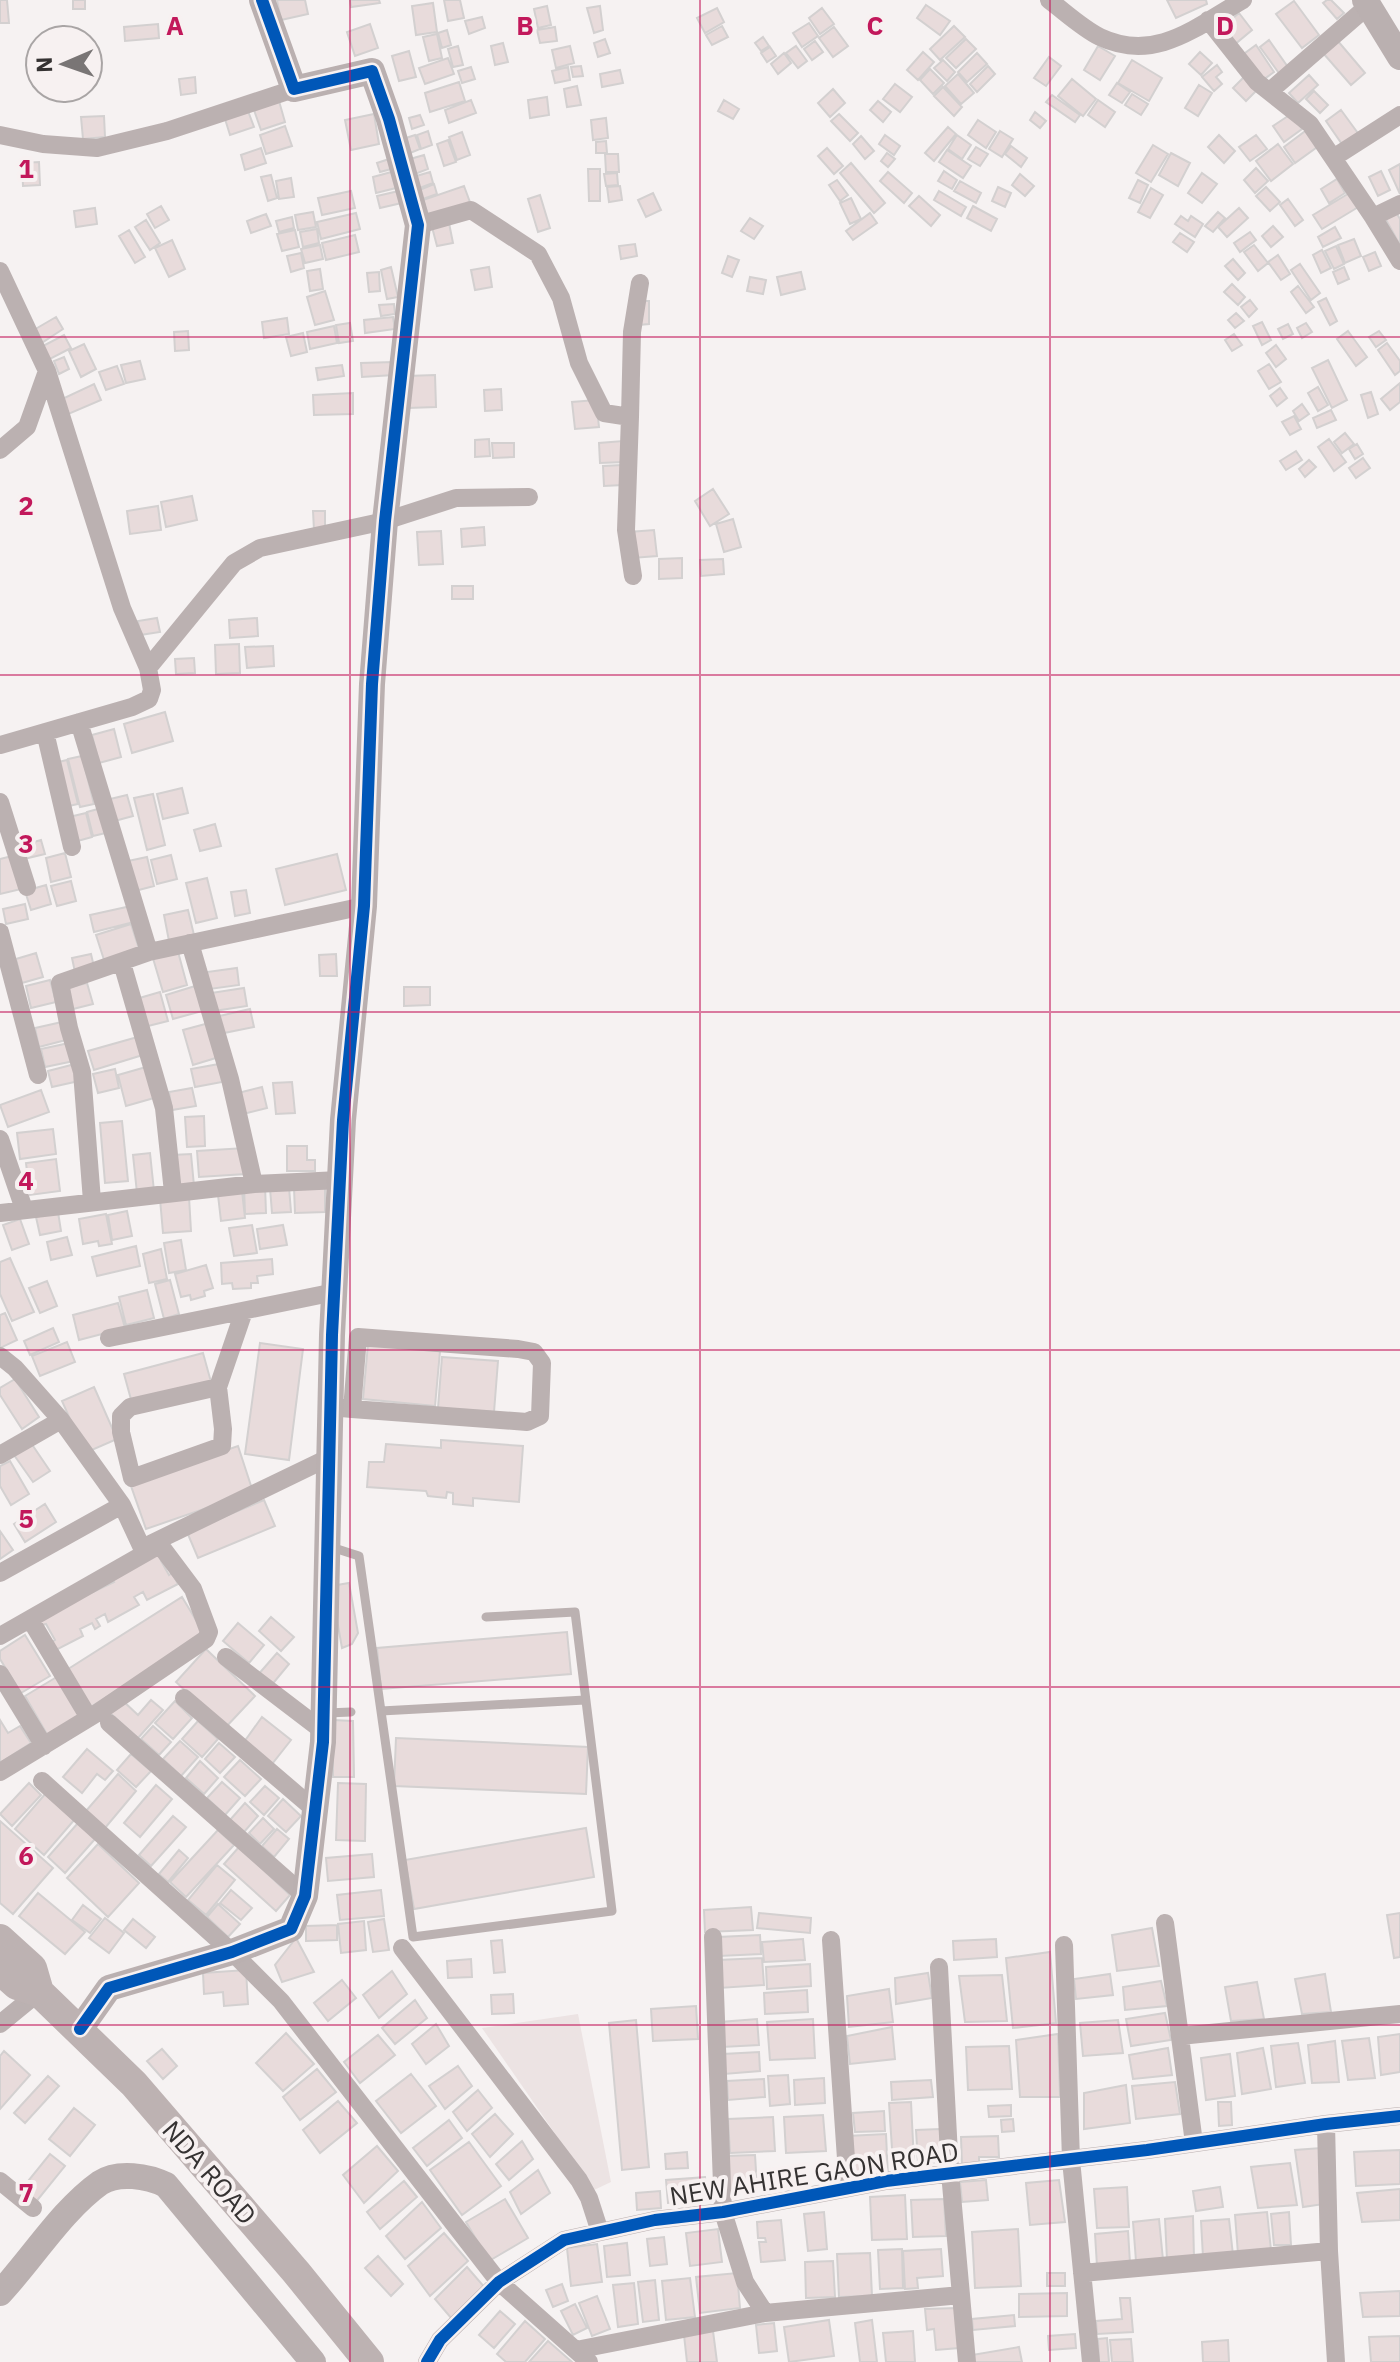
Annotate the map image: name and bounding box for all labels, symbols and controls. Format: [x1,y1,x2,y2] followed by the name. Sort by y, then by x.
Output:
[166,8,184,42] text: A
[516,8,534,42] text: B
[867,8,884,42] text: C
[1216,8,1234,42] text: D
[24,24,104,104] north arrow
[29,56,58,73] text: N
[18,151,34,185] text: 1
[18,488,34,522] text: 2
[18,826,34,860] text: 3
[18,1163,34,1197] text: 4
[18,1501,34,1535] text: 5
[18,1838,34,1872] text: 6
[156,2113,264,2231] street label: NDA ROAD
[667,2133,961,2213] street label: NEW AHIRE GAON ROAD
[18,2175,34,2209] text: 7

